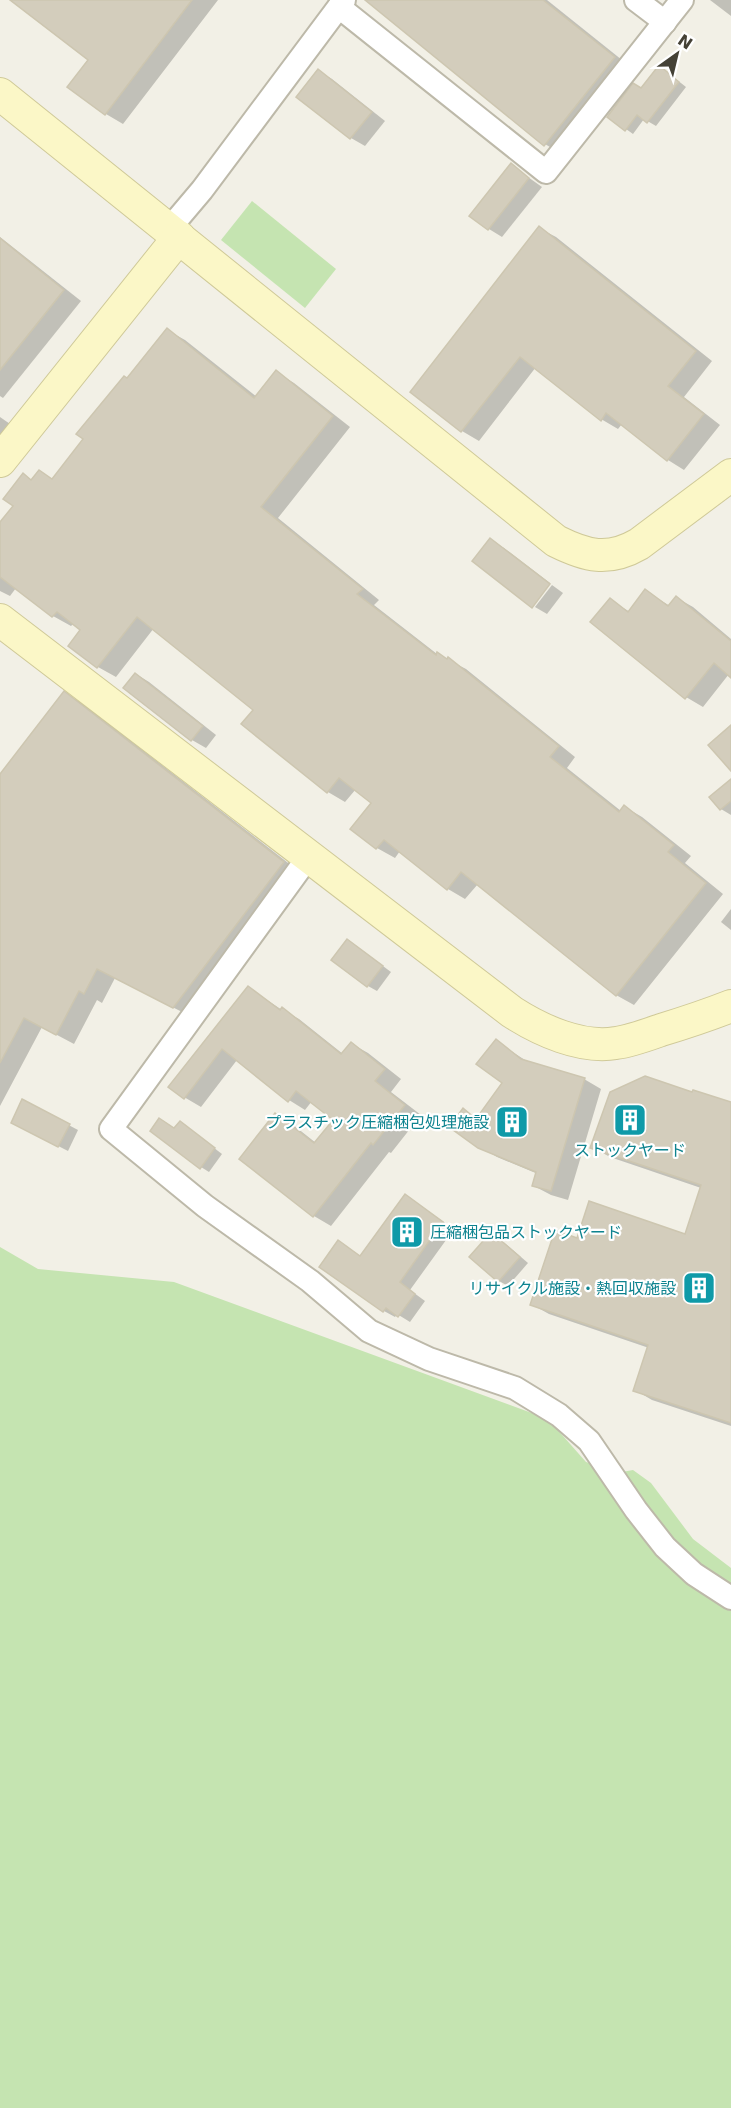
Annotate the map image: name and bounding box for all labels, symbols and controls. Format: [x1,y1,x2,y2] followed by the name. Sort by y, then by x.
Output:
[647,24,707,84] north arrow
[674,30,696,54] text: N
[612,1102,648,1138] building icon: ストックヤード
[494,1104,530,1140] building icon: プラスチック圧縮梱包処理施設
[265,1113,489,1132] place label: プラスチック圧縮梱包処理施設
[574,1141,686,1160] place label: ストックヤード
[389,1214,425,1250] building icon: 圧縮梱包品ストックヤード
[430,1223,622,1242] place label: 圧縮梱包品ストックヤード
[681,1270,717,1306] building icon: リサイクル施設・熱回収施設
[469,1279,676,1298] place label: リサイクル施設・熱回収施設

